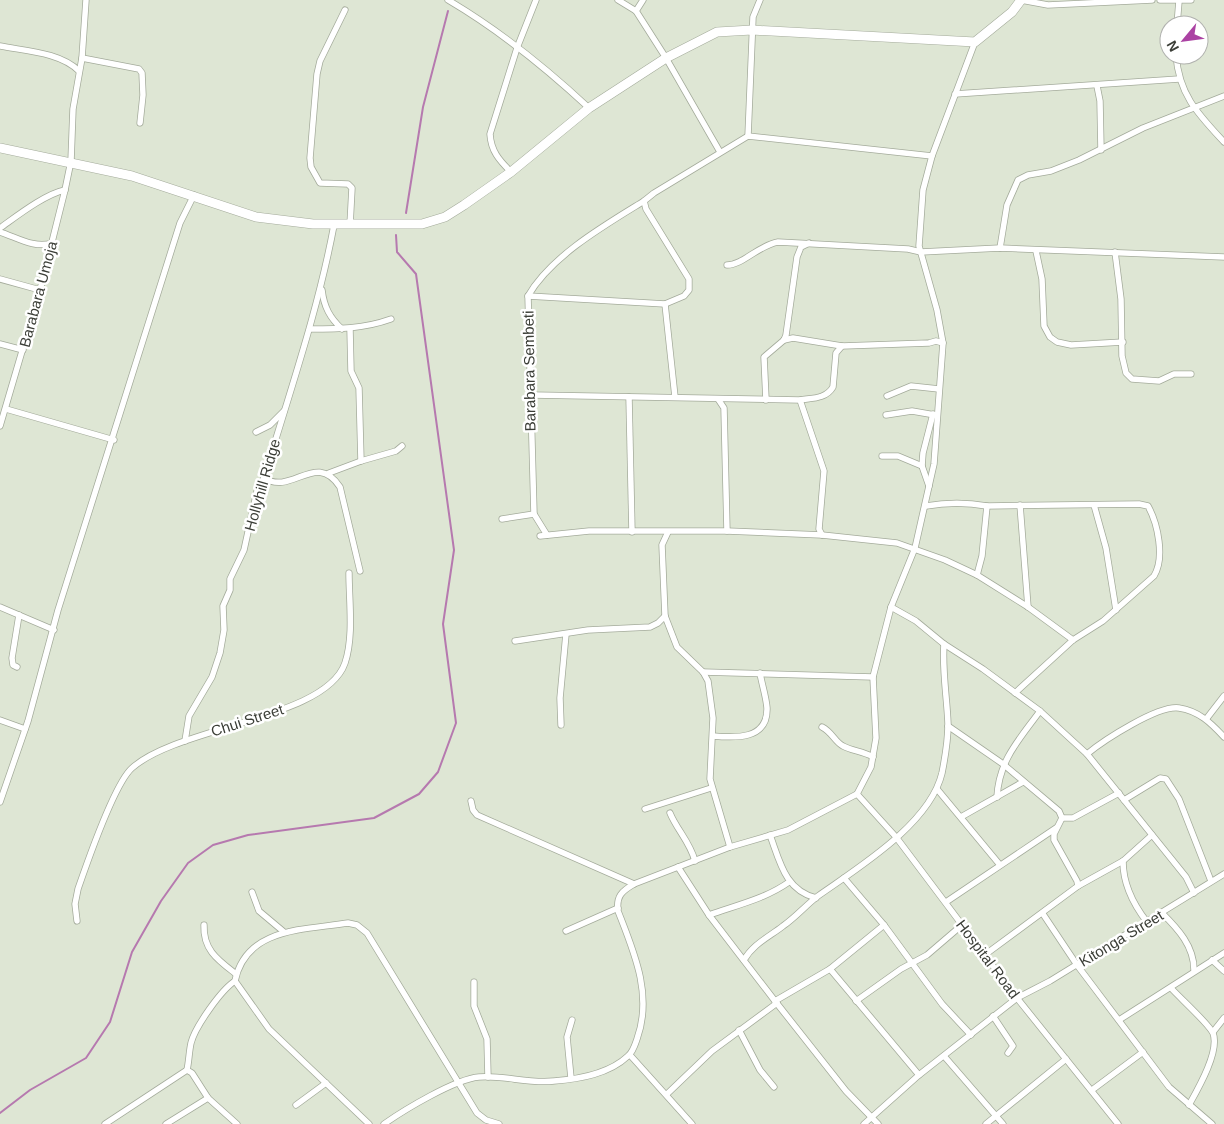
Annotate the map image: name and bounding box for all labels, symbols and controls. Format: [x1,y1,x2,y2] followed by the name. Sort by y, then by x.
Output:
[1159,15,1209,65] north arrow
[1163,38,1182,55] text: N
[16,238,61,349] street label: Barabara Umoja
[519,310,539,432] street label: Barabara Sembeti
[241,437,283,533] street label: Hollyhill Ridge
[209,700,286,740] street label: Chui Street
[1076,906,1167,970] street label: Kitonga Street
[953,916,1023,1002] street label: Hospital Road

